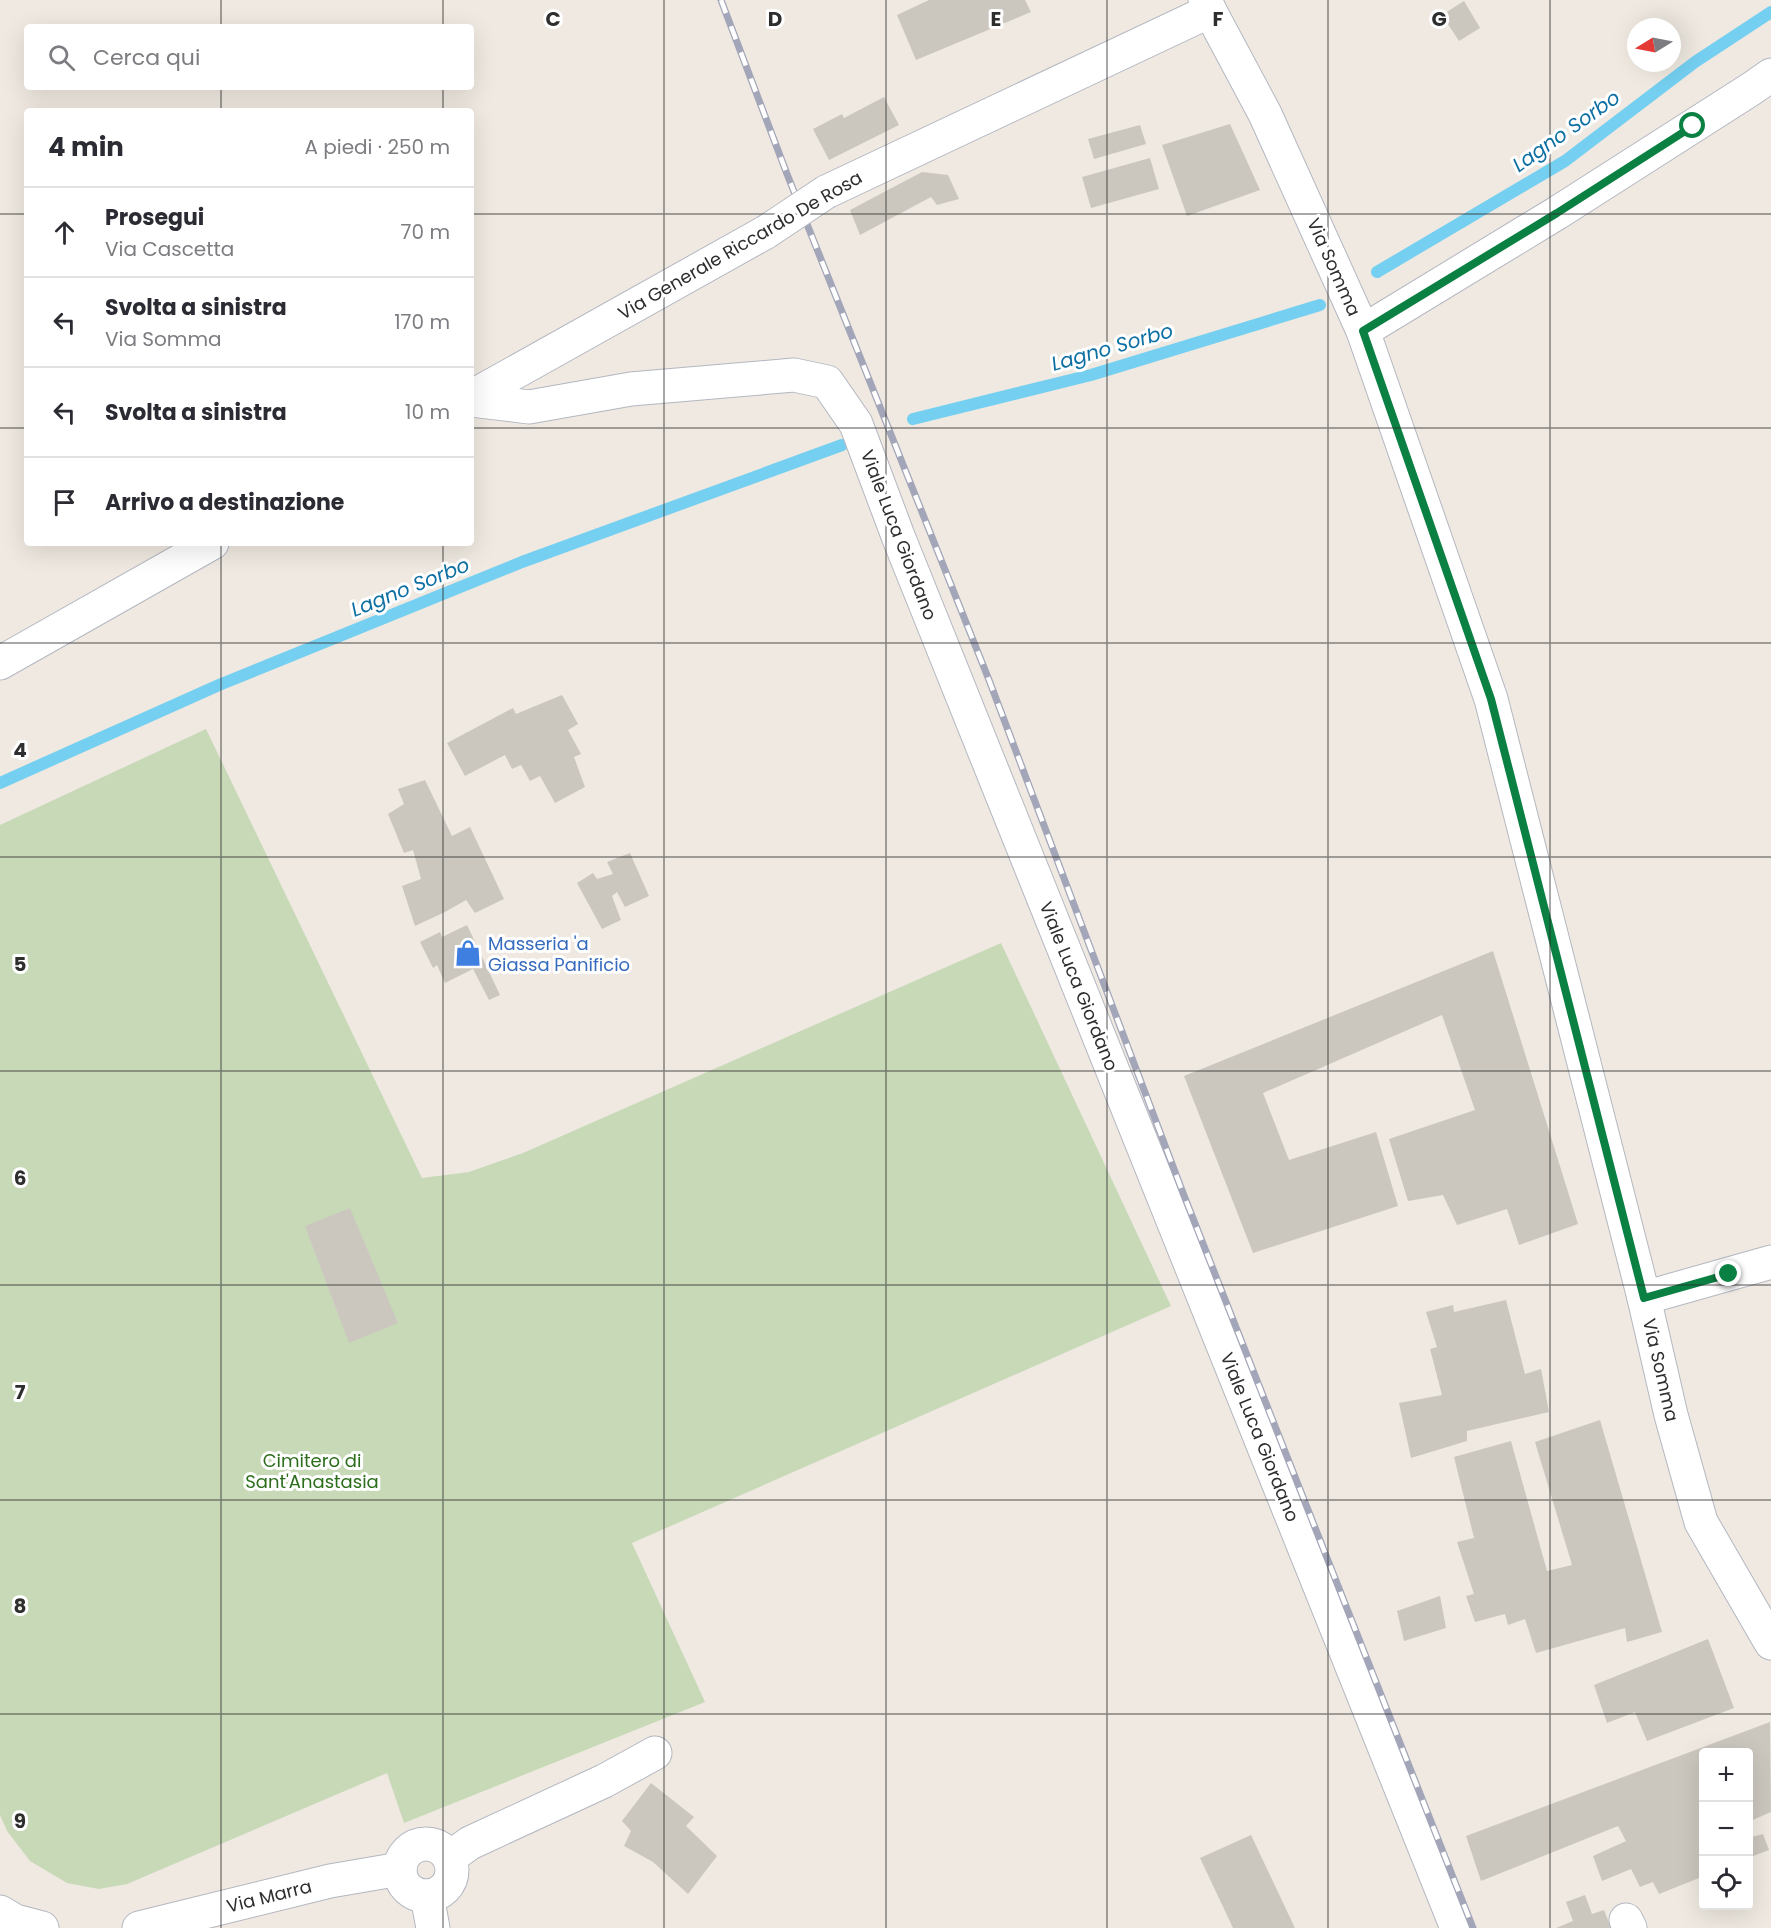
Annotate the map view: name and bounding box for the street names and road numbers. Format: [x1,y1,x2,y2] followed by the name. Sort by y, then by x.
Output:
[613,165,867,325] street label: Via Generale Riccardo De Rosa
[1301,214,1367,320] street label: Via Somma
[855,446,943,624] street label: Viale Luca Giordano
[1034,898,1124,1074] street label: Viale Luca Giordano
[1637,1316,1685,1424] street label: Via Somma
[1215,1349,1305,1525] street label: Viale Luca Giordano
[224,1873,314,1919] street label: Via Marra

